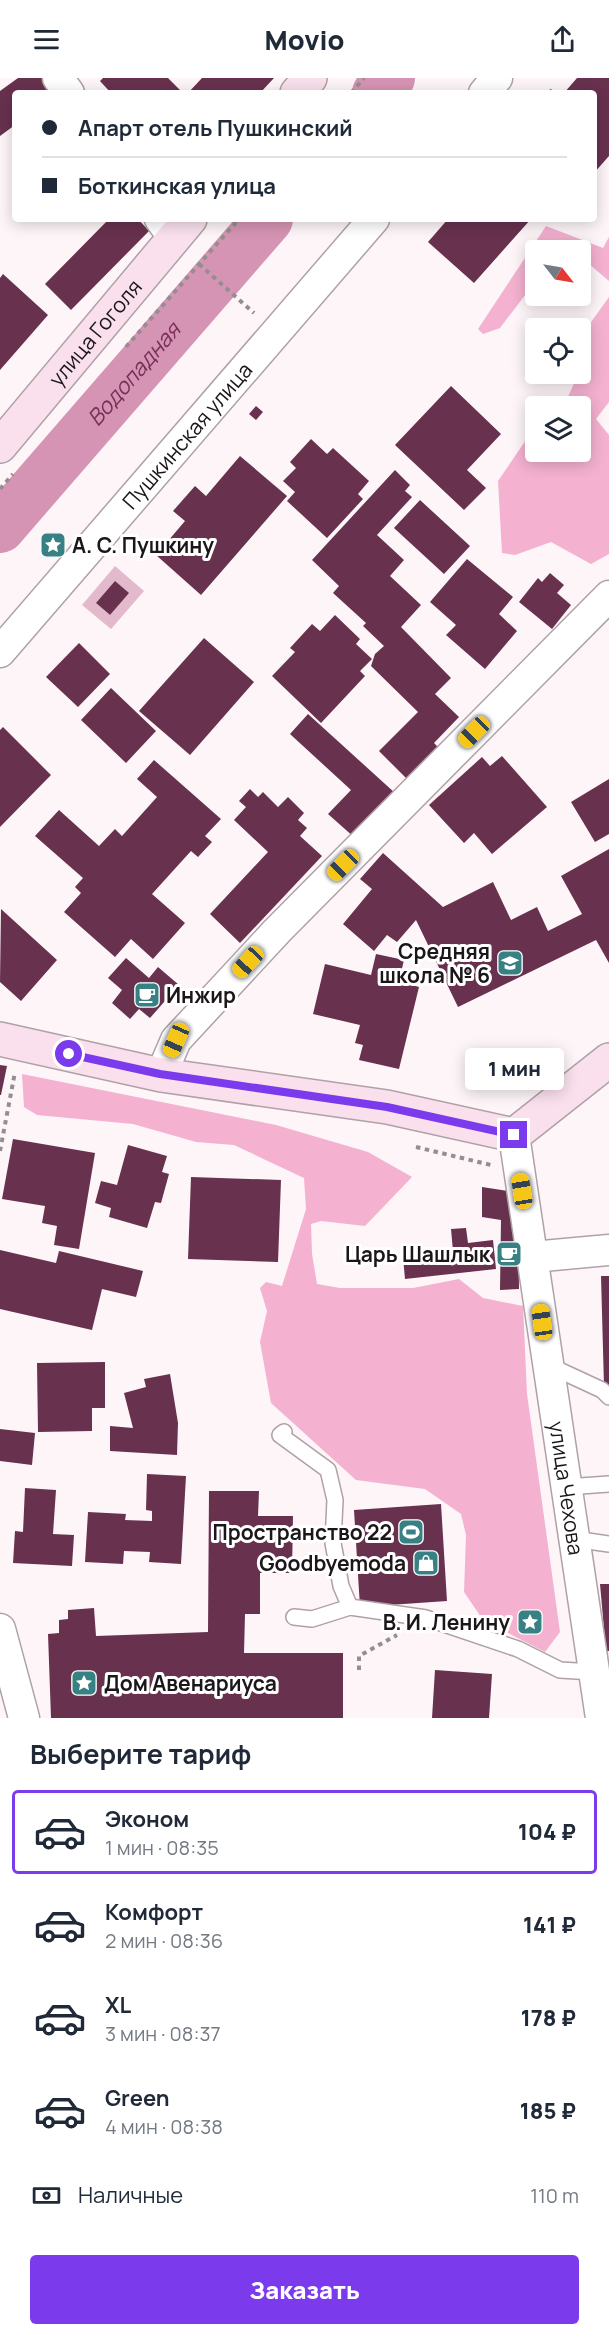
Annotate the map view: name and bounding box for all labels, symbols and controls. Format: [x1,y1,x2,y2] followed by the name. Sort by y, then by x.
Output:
[265,21,344,58] text: Movio
[30,23,63,56] icon: menu
[546,23,579,56] icon: share
[78,113,353,143] text: Апарт отель Пушкинский
[78,171,276,201] text: Боткинская улица
[525,240,591,306] north arrow
[525,240,591,462] map controls
[42,273,148,392] street label: улица Гоголя
[80,314,188,432] water label: Водопадная
[525,318,591,384] button: locate
[116,356,258,515] street label: Пушкинская улица
[525,396,591,462] button: layers
[38,530,68,560] place icon: А. С. Пушкину
[72,531,214,559] place label: А. С. Пушкину
[455,713,493,751] car
[324,846,362,884] car
[379,937,490,989] place label: Средняя школа № 6
[229,943,267,981] car
[495,948,525,978] school or university icon: Средняя школа № 6
[132,980,162,1010] cafe icon: Инжир
[166,981,236,1009] place label: Инжир
[160,1020,192,1060] car
[55,1040,82,1067] route start
[464,1048,564,1090] callout: 1 мин
[488,1055,541,1082] text: 1 мин
[500,1121,527,1148] route end
[510,1172,534,1210] car
[494,1239,524,1269] cafe icon: Царь Шашлык
[345,1240,491,1268] place label: Царь Шашлык
[531,1303,553,1341] car
[543,1419,591,1557] street label: улица Чехова
[396,1517,426,1547] sports icon: Пространство 22
[213,1518,392,1546] place label: Пространство 22
[411,1548,441,1578] shop icon: Goodbyemoda
[259,1549,406,1577] place label: Goodbyemoda
[515,1607,545,1637] place icon: В. И. Ленину
[383,1608,510,1636] place label: В. И. Ленину
[69,1668,99,1698] place icon: Дом Авенариуса
[104,1669,277,1697] place label: Дом Авенариуса
[30,1735,251,1772] text: Выберите тариф
[105,1804,189,1834] text: Эконом
[33,1805,87,1859] icon: car
[518,1817,576,1847] text: 104 ₽
[105,1834,219,1861] text: 1 мин · 08:35
[105,1897,203,1927] text: Комфорт
[33,1898,87,1952] icon: car
[523,1910,576,1940] text: 141 ₽
[105,1927,223,1954] text: 2 мин · 08:36
[105,1990,131,2020] text: XL
[33,1991,87,2045] icon: car
[521,2003,576,2033] text: 178 ₽
[105,2020,221,2047] text: 3 мин · 08:37
[105,2083,170,2113] text: Green
[33,2084,87,2138] icon: car
[520,2096,576,2126] text: 185 ₽
[105,2113,223,2140] text: 4 мин · 08:38
[30,2179,63,2212] icon: cash
[78,2180,183,2210] text: Наличные
[530,2182,579,2209] text: 110 m
[30,2255,579,2324] button: Заказать

